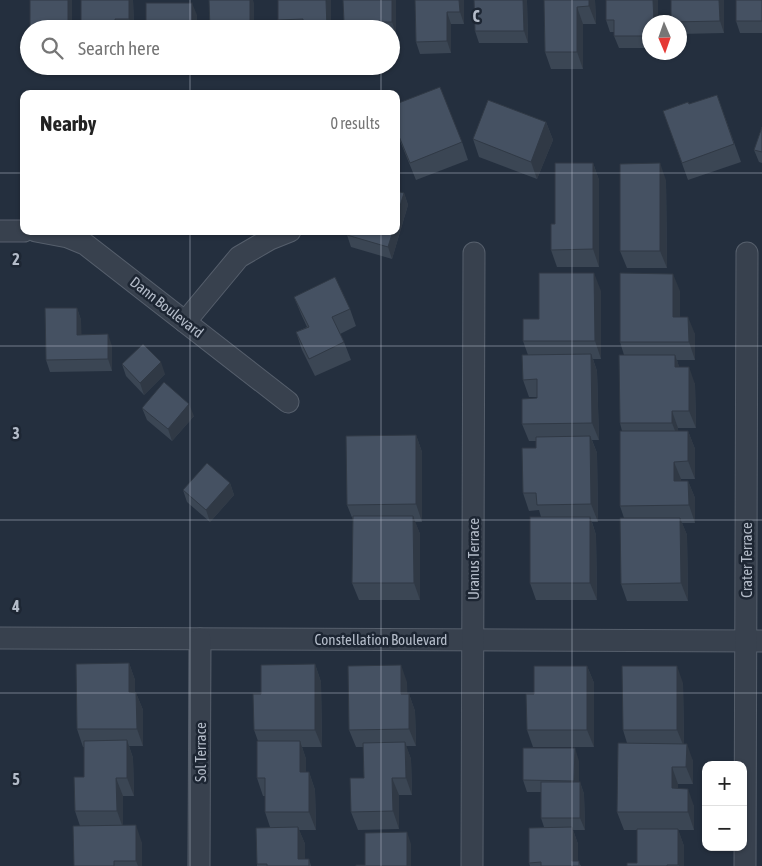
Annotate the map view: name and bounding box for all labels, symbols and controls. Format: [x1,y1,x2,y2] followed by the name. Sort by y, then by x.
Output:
[472,7,480,25] text: C
[642,15,687,60] north arrow
[20,20,400,75] search box
[38,34,66,62] icon: search
[78,37,160,59] text: Search here
[40,111,96,135] text: Nearby
[330,114,380,132] text: 0 results
[12,250,20,268] text: 2
[127,273,207,341] street label: Dann Boulevard
[12,424,20,442] text: 3
[465,518,482,600] street label: Uranus Terrace
[738,522,755,598] street label: Crater Terrace
[11,597,20,615] text: 4
[315,631,447,648] street label: Constellation Boulevard
[192,722,209,782] street label: Sol Terrace
[702,761,747,851] map controls
[702,761,747,806] button: +
[12,770,20,788] text: 5
[702,806,747,851] button: −

